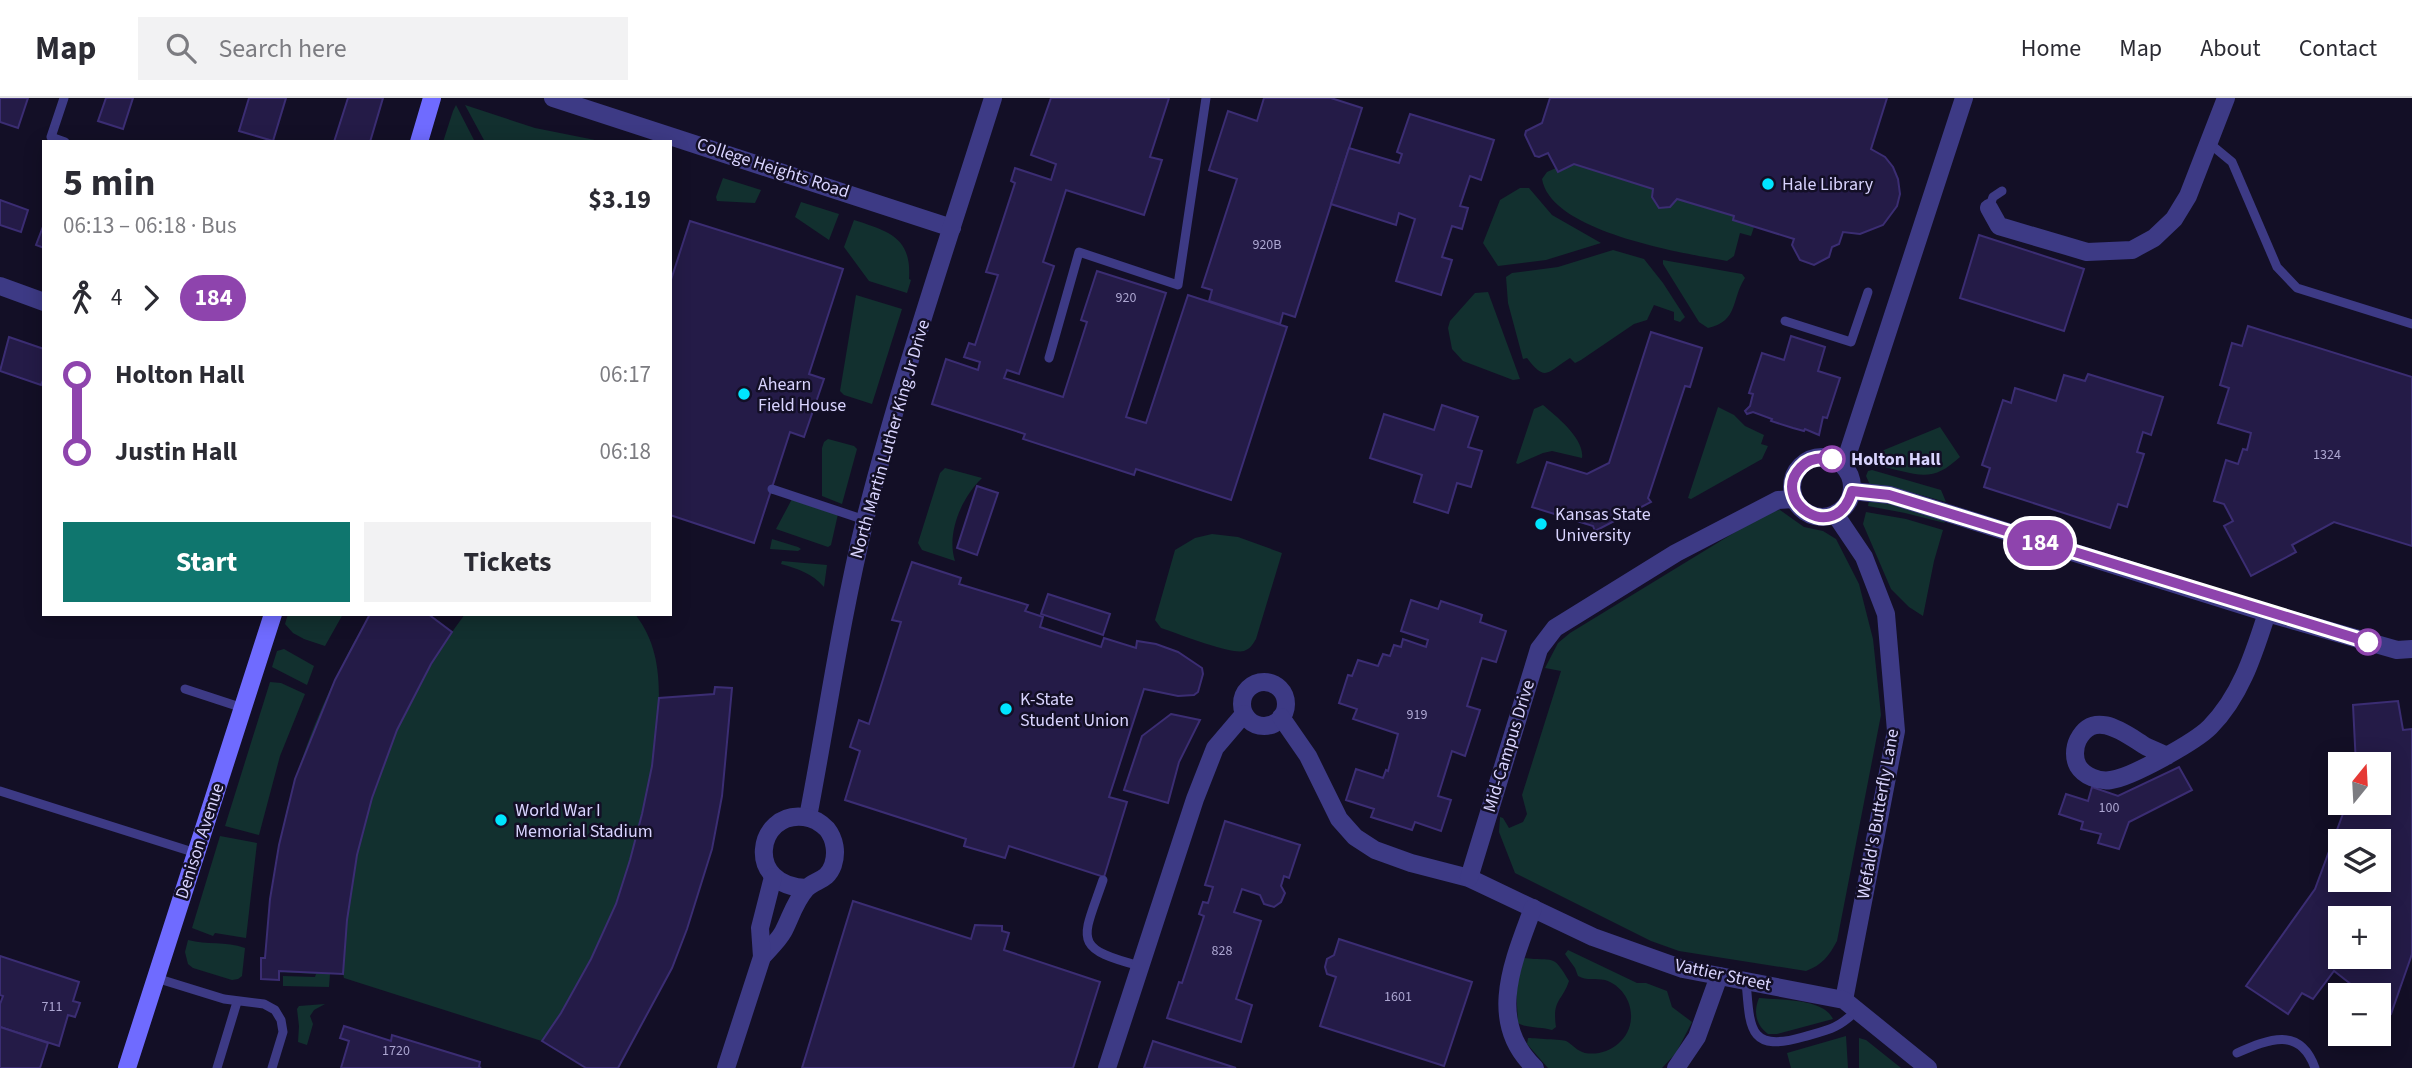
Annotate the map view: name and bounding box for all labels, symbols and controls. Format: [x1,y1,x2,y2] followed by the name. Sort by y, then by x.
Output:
[138,17,628,80] search box
[35,25,96,72] text: Map
[162,29,200,67] icon: search
[218,30,347,67] text: Search here
[2021,31,2081,66] text: Home
[2119,31,2162,66] text: Map
[2200,31,2261,66] text: About
[2299,31,2377,66] text: Contact
[694,132,852,204] street label: College Heights Road
[63,156,155,210] text: 5 min
[1782,172,1874,197] place label: Hale Library
[1760,176,1776,192] marker: Hale Library
[588,181,651,218] text: $3.19
[63,209,237,242] text: 06:13 – 06:18 · Bus
[1252,235,1282,255] house number: 920B
[63,279,101,317] icon: walk
[132,279,170,317] icon: forward
[194,280,232,315] text: 184
[111,281,122,314] text: 4
[1116,288,1136,308] house number: 920
[844,317,936,561] street label: North Martin Luther King Jr Drive
[115,356,244,393] text: Holton Hall
[600,358,651,391] text: 06:17
[758,372,846,418] place label: Ahearn Field House
[736,386,752,402] marker: Ahearn Field House
[115,433,237,470] text: Justin Hall
[600,435,651,468] text: 06:18
[2313,445,2341,465] house number: 1324
[1819,446,1845,472] marker: Holton Hall
[1851,447,1941,472] place label: Holton Hall
[1555,502,1651,548] place label: Kansas State University
[1533,516,1549,532] marker: Kansas State University
[2000,520,2080,566] line badge: 184
[63,522,350,602] button: Start
[364,522,651,602] button: Tickets
[2021,525,2059,560] text: 184
[2355,629,2381,655] unlabelled marker
[1477,677,1541,815] street label: Mid-Campus Drive
[1020,687,1129,733] place label: K-State Student Union
[998,701,1014,717] marker: K-State Student Union
[1407,705,1427,725] house number: 919
[1851,727,1905,901] street label: Wefald's Butterfly Lane
[2328,752,2390,816] north arrow
[2328,752,2391,1046] map controls
[169,780,231,902] street label: Denison Avenue
[515,798,653,844] place label: World War I Memorial Stadium
[2099,798,2119,818] house number: 100
[493,812,509,828] marker: World War I Memorial Stadium
[2328,829,2391,892] button: layers
[2328,906,2391,969] button: +
[1212,941,1232,961] house number: 828
[1673,953,1773,997] street label: Vattier Street
[2328,983,2391,1046] button: −
[1384,987,1412,1007] house number: 1601
[42,997,62,1017] house number: 711
[382,1041,410,1061] house number: 1720

